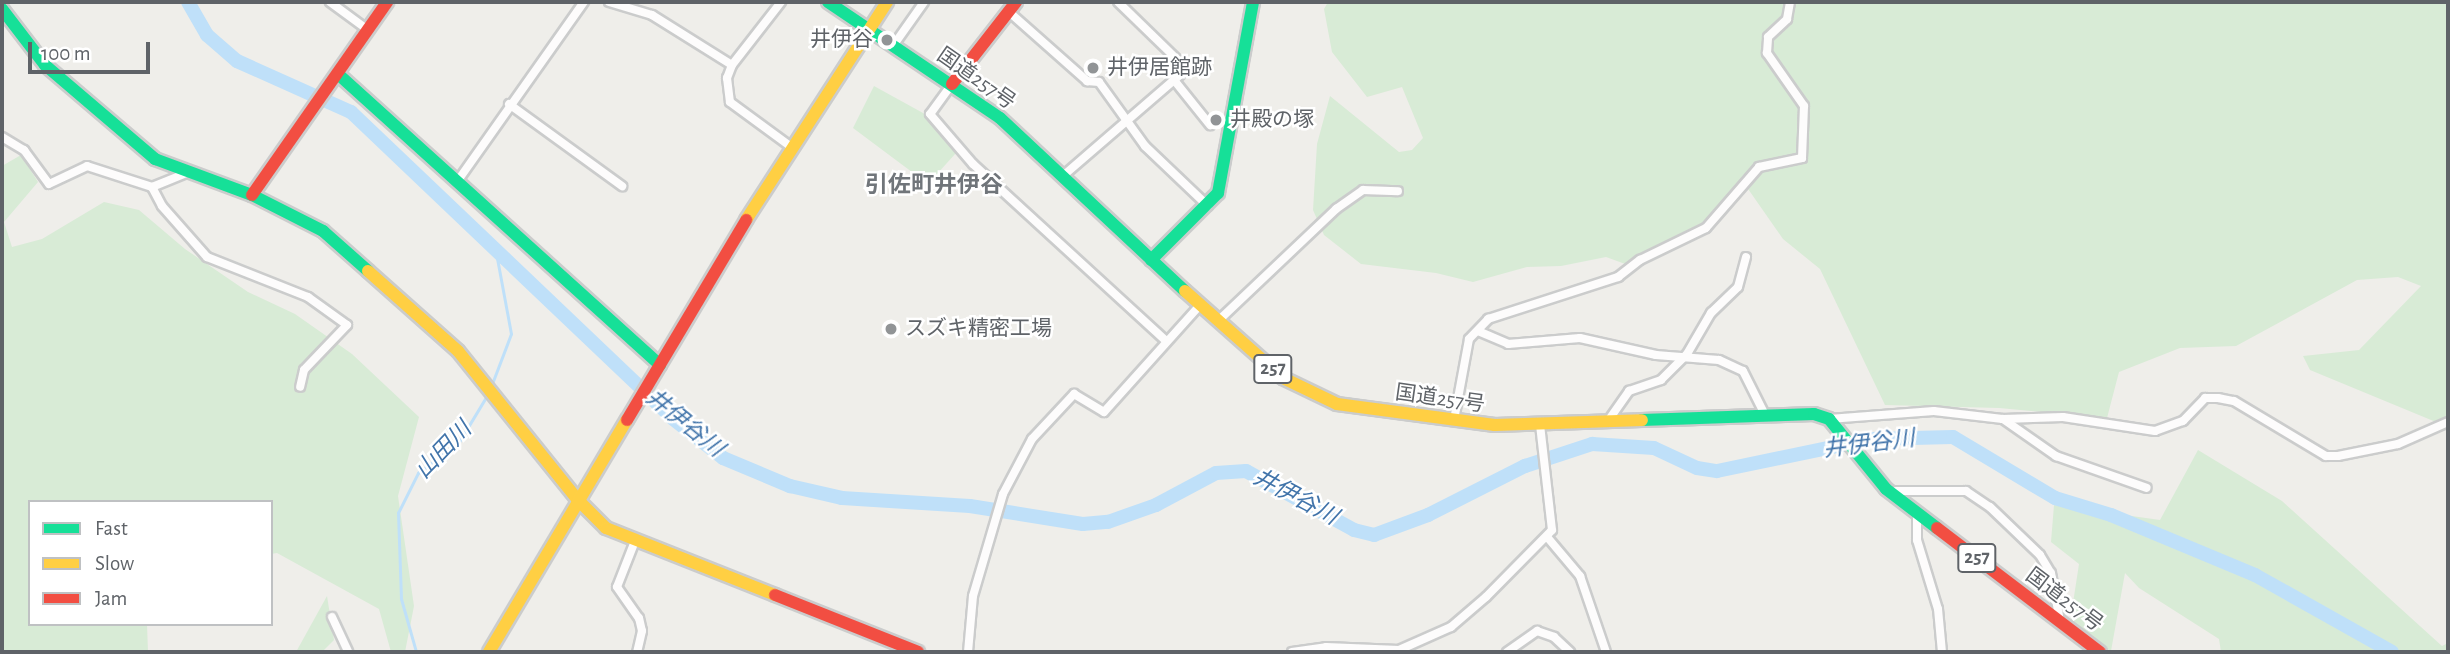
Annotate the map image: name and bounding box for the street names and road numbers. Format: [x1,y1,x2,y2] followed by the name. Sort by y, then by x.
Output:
[932,43,1020,115] street label: 国道257号
[1252,354,1294,384] road number: 257
[1394,380,1486,418] street label: 国道257号
[1956,542,1998,573] road number: 257
[2020,563,2108,637] street label: 国道257号

